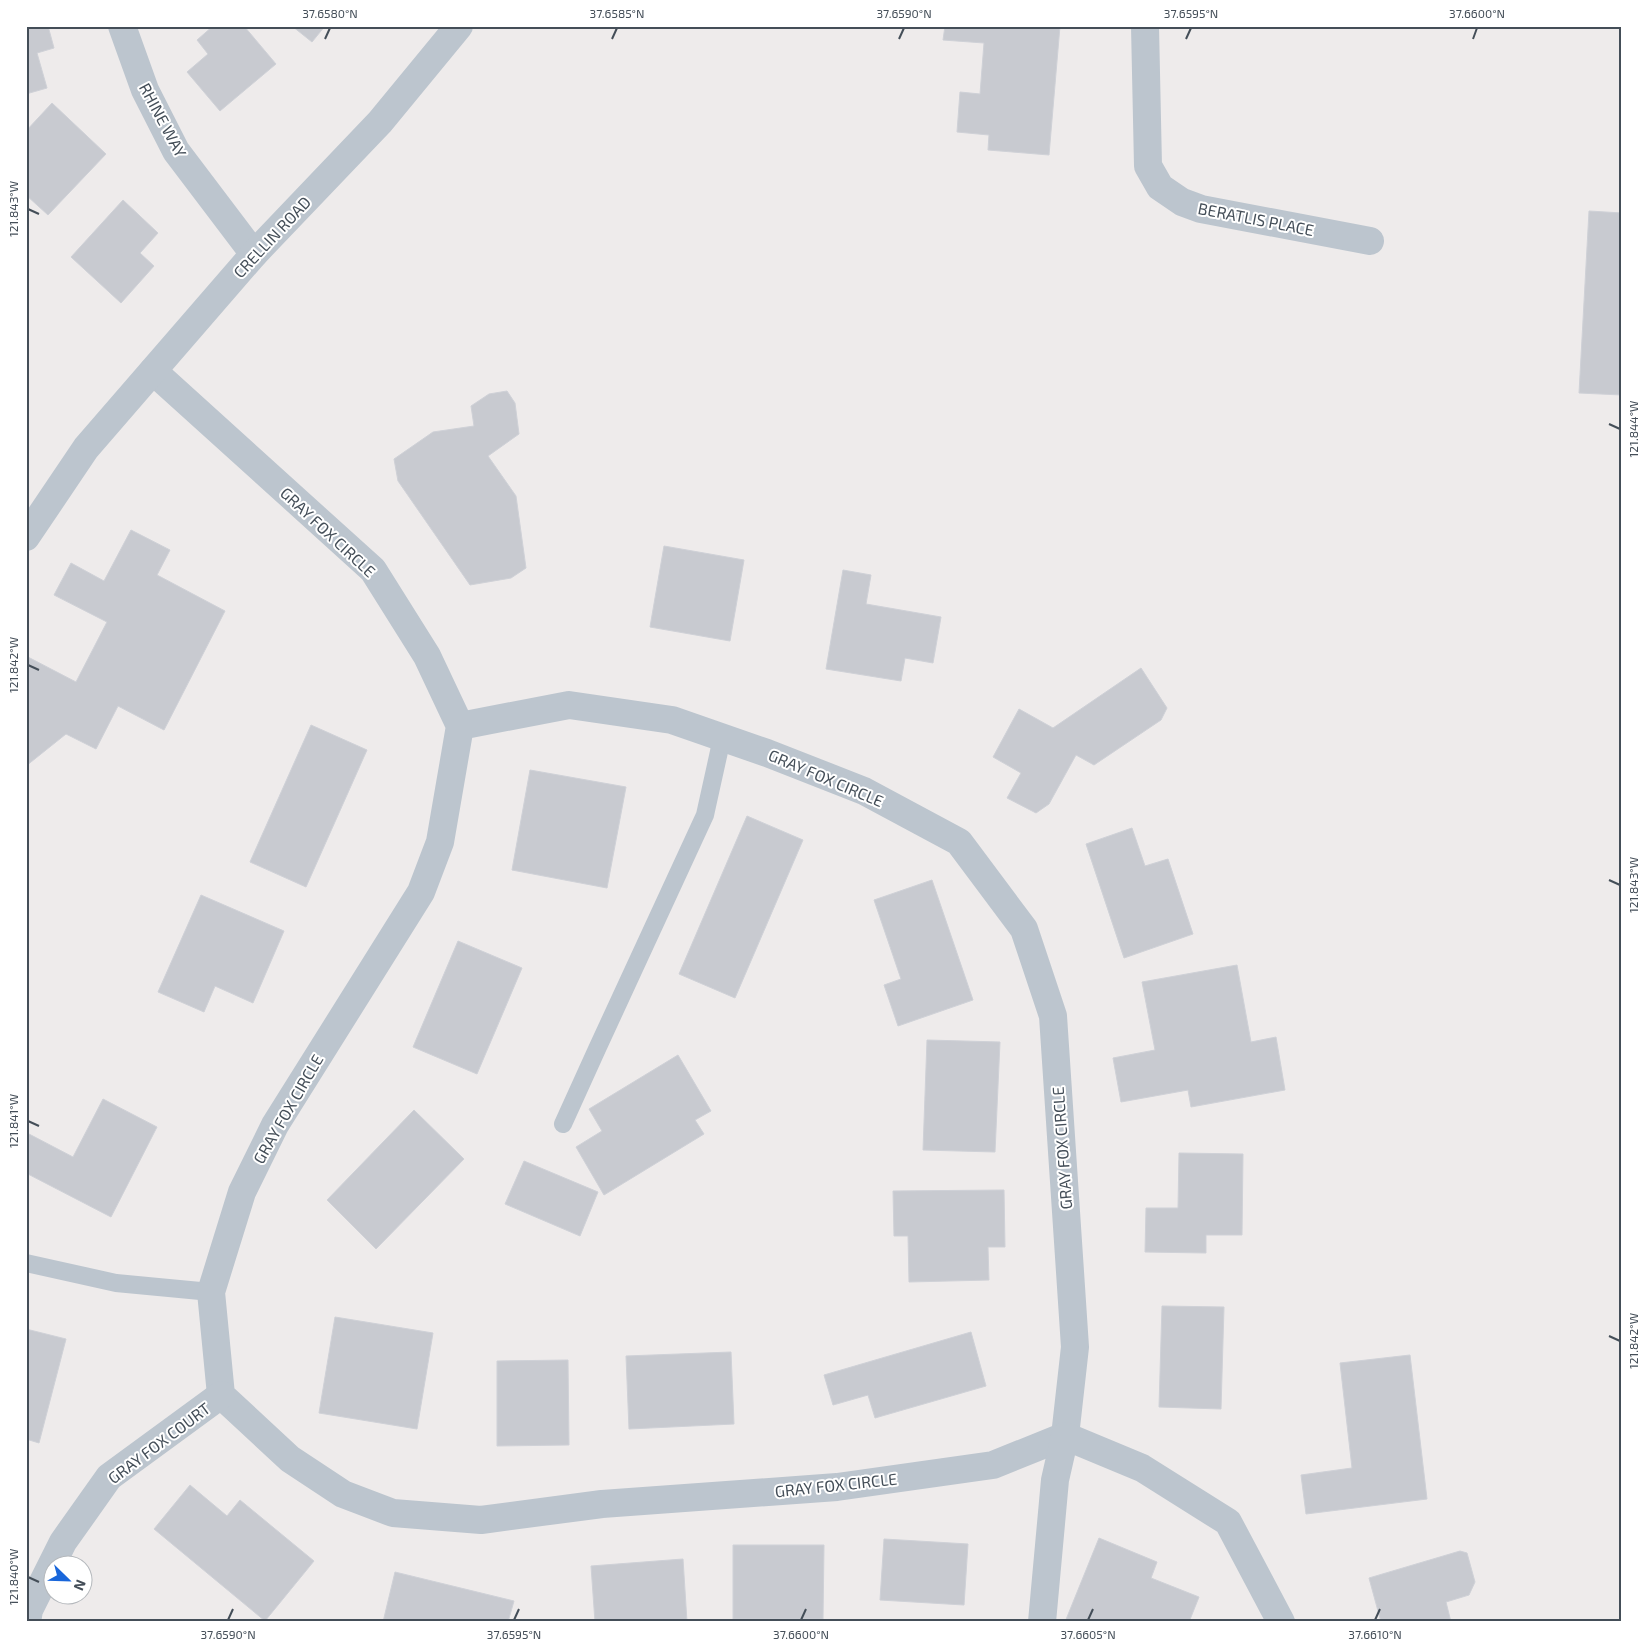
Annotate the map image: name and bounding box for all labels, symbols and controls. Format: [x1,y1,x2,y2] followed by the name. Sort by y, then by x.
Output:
[302,6,358,20] text: 37.6580°N
[590,6,644,20] text: 37.6585°N
[876,6,932,20] text: 37.6590°N
[1164,6,1218,20] text: 37.6595°N
[1449,6,1505,20] text: 37.6600°N
[136,79,191,160] street label: RHINE WAY
[6,181,20,237] text: 121.843°W
[229,192,314,281] street label: CRELLIN ROAD
[1197,198,1316,239] street label: BERATLIS PLACE
[1626,401,1640,457] text: 121.844°W
[277,483,380,581] street label: GRAY FOX CIRCLE
[6,637,20,693] text: 121.842°W
[766,745,887,810] street label: GRAY FOX CIRCLE
[1626,857,1640,913] text: 121.843°W
[249,1051,327,1167] street label: GRAY FOX CIRCLE
[1048,1086,1075,1210] street label: GRAY FOX CIRCLE
[6,1094,20,1148] text: 121.841°W
[1626,1313,1640,1369] text: 121.842°W
[104,1398,213,1487] street label: GRAY FOX COURT
[774,1469,898,1500] street label: GRAY FOX CIRCLE
[6,1549,20,1605] text: 121.840°W
[42,1556,92,1606] north arrow
[71,1577,90,1593] text: N
[200,1627,256,1641] text: 37.6590°N
[487,1627,541,1641] text: 37.6595°N
[773,1627,829,1641] text: 37.6600°N
[1060,1627,1116,1641] text: 37.6605°N
[1348,1627,1402,1641] text: 37.6610°N

